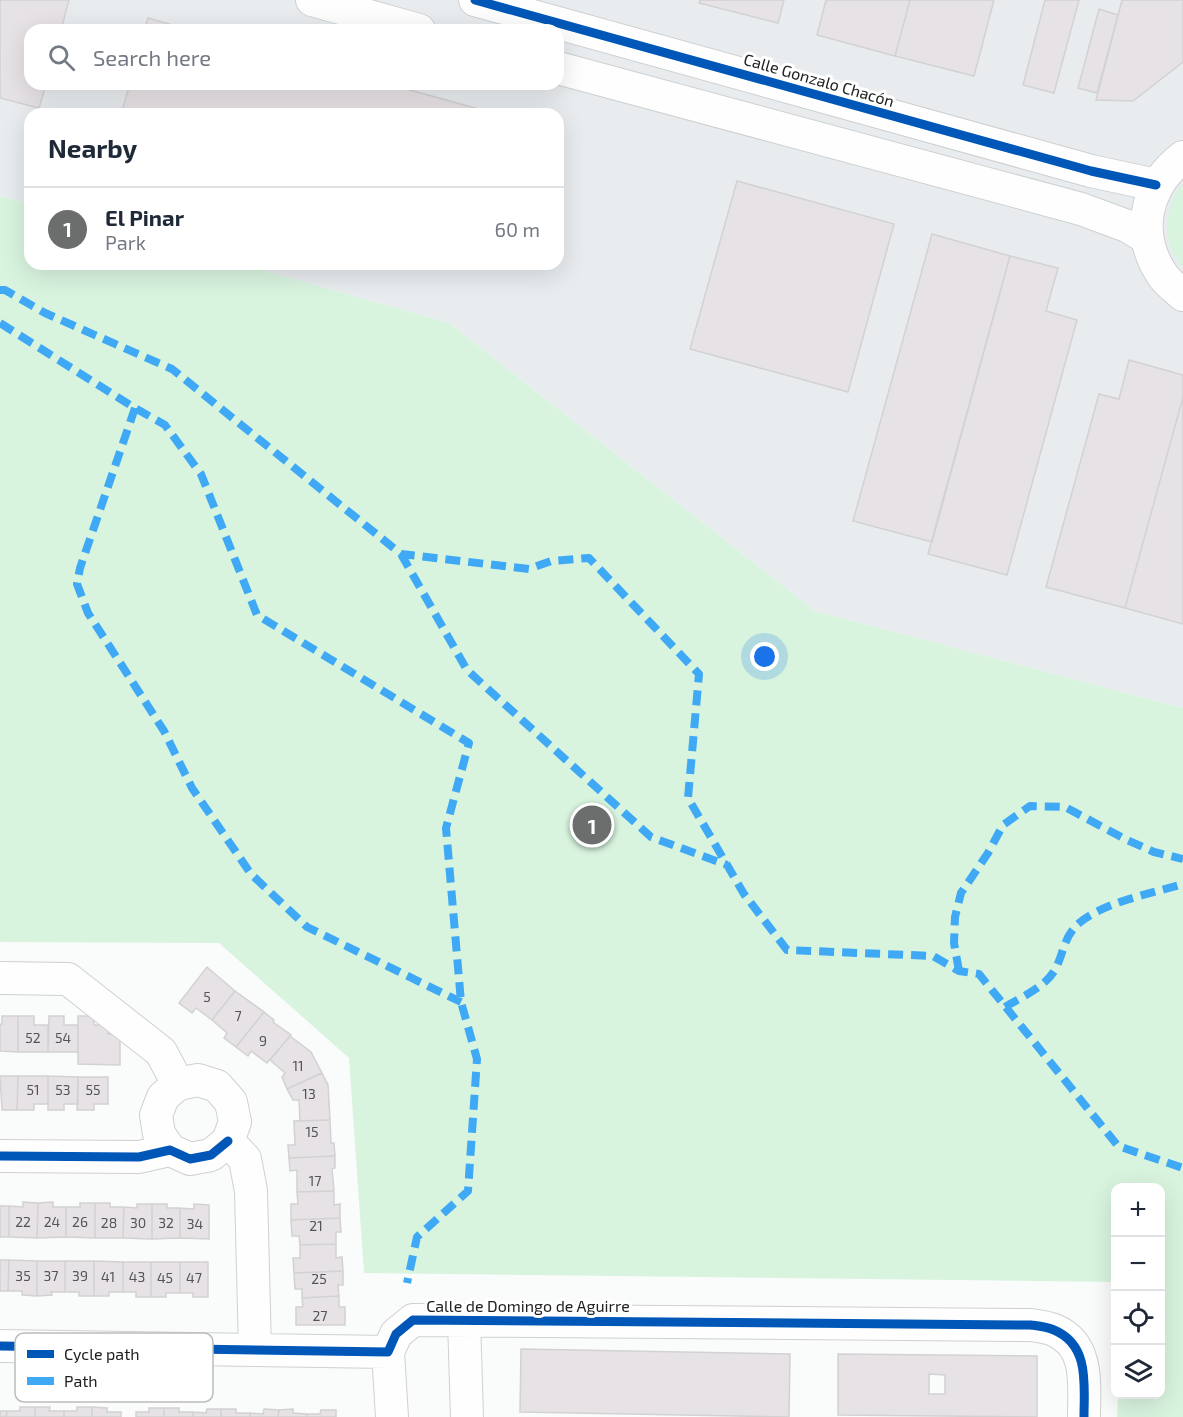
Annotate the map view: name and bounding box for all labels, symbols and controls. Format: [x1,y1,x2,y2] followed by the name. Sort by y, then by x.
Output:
[24,24,564,90] search box
[45,41,78,74] icon: search
[93,44,211,70] text: Search here
[742,49,897,110] street label: Calle Gonzalo Chacón
[48,132,137,163] text: Nearby
[105,204,184,230] text: El Pinar
[63,217,72,241] text: 1
[495,217,540,241] text: 60 m
[105,230,146,254] text: Park
[750,642,779,671] your location
[572,802,612,848] pin: 1
[203,988,211,1005] house number: 5
[234,1007,242,1024] house number: 7
[25,1029,41,1046] house number: 52
[55,1029,71,1046] house number: 54
[259,1032,267,1049] house number: 9
[292,1057,304,1074] house number: 11
[26,1081,40,1098] house number: 51
[55,1081,71,1098] house number: 53
[85,1081,101,1098] house number: 55
[302,1085,316,1102] house number: 13
[305,1123,319,1140] house number: 15
[309,1172,321,1189] house number: 17
[1111,1183,1165,1399] map controls
[1111,1183,1165,1237] button: +
[15,1213,31,1230] house number: 22
[44,1213,60,1230] house number: 24
[72,1213,88,1230] house number: 26
[101,1214,117,1231] house number: 28
[130,1214,146,1231] house number: 30
[158,1214,174,1231] house number: 32
[187,1215,203,1232] house number: 34
[309,1217,323,1234] house number: 21
[1111,1237,1165,1291] button: −
[15,1267,31,1284] house number: 35
[44,1267,58,1284] house number: 37
[72,1267,88,1284] house number: 39
[101,1268,115,1285] house number: 41
[129,1268,145,1285] house number: 43
[157,1269,173,1286] house number: 45
[186,1269,202,1286] house number: 47
[311,1270,327,1287] house number: 25
[1111,1291,1165,1345] button: locate
[426,1296,630,1315] street label: Calle de Domingo de Aguirre
[312,1307,328,1324] house number: 27
[15,1333,213,1402] legend
[64,1344,140,1363] text: Cycle path
[1111,1345,1165,1399] button: layers
[64,1371,98,1390] text: Path

